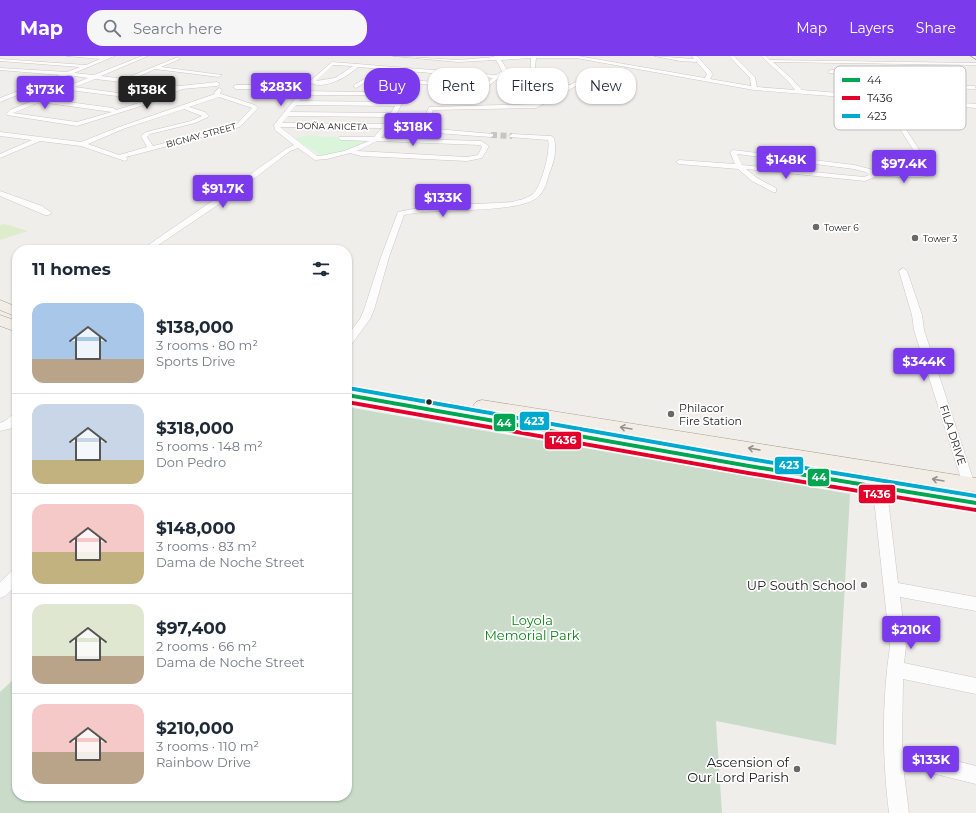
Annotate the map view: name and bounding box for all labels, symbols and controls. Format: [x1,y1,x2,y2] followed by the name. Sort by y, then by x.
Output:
[87,10,367,46] search box
[20,17,63,40] text: Map
[101,17,123,39] icon: search
[133,19,222,38] text: Search here
[796,19,827,37] text: Map
[849,19,894,37] text: Layers
[916,19,956,37] text: Share
[834,66,966,130] legend
[364,68,420,104] chip: Buy
[428,68,489,104] chip: Rent
[497,68,568,104] chip: Filters
[576,68,636,104] chip: New
[253,73,309,107] pin: $283K
[867,73,882,87] text: 44
[17,76,73,110] pin: $173K
[119,76,175,110] pin: $138K
[260,78,302,94] text: $283K
[26,81,64,97] text: $173K
[127,81,167,97] text: $138K
[867,91,893,105] text: T436
[867,109,887,123] text: 423
[385,113,441,147] pin: $318K
[393,118,433,134] text: $318K
[165,120,238,150] street label: BIGNAY STREET
[296,120,368,132] street label: DOÑA ANICETA
[758,146,814,180] pin: $148K
[871,150,937,184] pin: $97.4K
[766,151,806,167] text: $148K
[881,155,927,171] text: $97.4K
[190,175,256,209] pin: $91.7K
[202,180,244,196] text: $91.7K
[415,184,471,218] pin: $133K
[424,189,462,205] text: $133K
[811,222,821,232] marker: Tower 6
[824,222,859,233] place label: Tower 6
[910,233,920,243] marker: Tower 3
[923,233,957,244] place label: Tower 3
[310,258,332,280] icon: filters
[32,259,111,279] text: 11 homes
[156,317,234,337] text: $138,000
[64,319,112,367] icon: home
[156,337,258,353] text: 3 rooms · 80 m²
[896,348,952,382] pin: $344K
[156,353,235,369] text: Sports Drive
[902,353,946,369] text: $344K
[424,397,434,407] unlabelled marker
[679,401,742,428] place label: Philacor Fire Station
[937,403,969,467] street label: FILA DRIVE
[666,409,676,419] marker: Philacor Fire Station
[519,411,550,431] line badge: 423
[493,413,516,432] line badge: 44
[524,414,545,428] text: 423
[496,416,512,430] text: 44
[156,418,234,438] text: $318,000
[64,420,112,468] icon: home
[620,424,633,432] one-way arrow
[544,431,582,450] line badge: T436
[550,433,576,447] text: T436
[156,438,263,454] text: 5 rooms · 148 m²
[748,445,761,453] one-way arrow
[156,454,226,470] text: Don Pedro
[774,456,804,475] line badge: 423
[779,458,800,472] text: 423
[807,468,830,487] line badge: 44
[811,470,827,484] text: 44
[931,476,944,484] one-way arrow
[858,484,896,504] line badge: T436
[864,487,890,501] text: T436
[156,518,235,538] text: $148,000
[64,520,112,568] icon: home
[156,538,257,554] text: 3 rooms · 83 m²
[156,554,305,570] text: Dama de Noche Street
[747,577,856,593] place label: UP South School
[859,580,869,590] marker: UP South School
[484,612,580,643] park label: Loyola Memorial Park
[883,616,939,650] pin: $210K
[156,618,226,638] text: $97,400
[64,620,112,668] icon: home
[891,621,931,637] text: $210K
[156,638,257,654] text: 2 rooms · 66 m²
[156,654,305,670] text: Dama de Noche Street
[156,718,234,738] text: $210,000
[64,720,112,768] icon: home
[156,738,259,754] text: 3 rooms · 110 m²
[903,746,959,780] pin: $133K
[912,751,950,767] text: $133K
[156,754,251,770] text: Rainbow Drive
[687,754,790,785] place label: Ascension of Our Lord Parish
[792,764,802,774] marker: Ascension of Our Lord Parish

